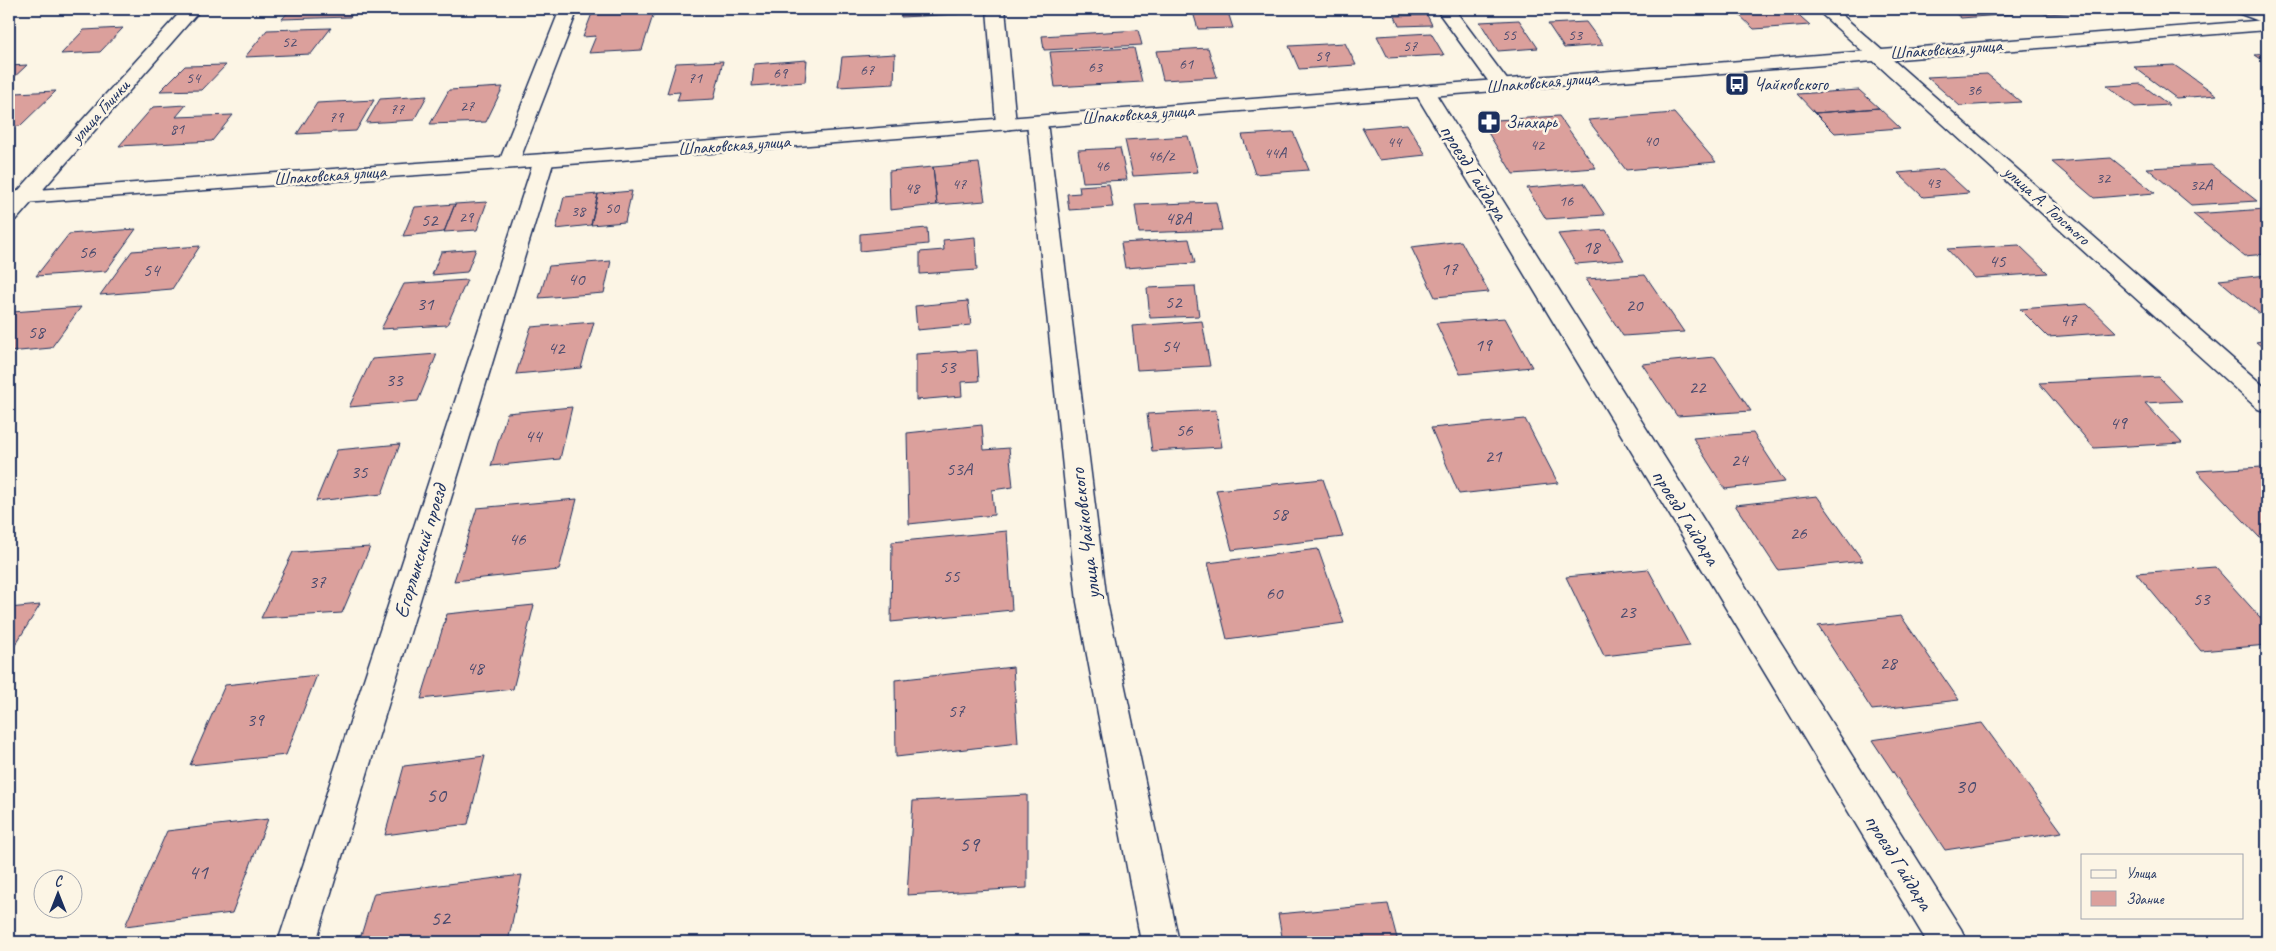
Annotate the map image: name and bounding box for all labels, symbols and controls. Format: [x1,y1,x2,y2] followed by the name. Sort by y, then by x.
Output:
[1502,25,1517,45] house number: 55
[1568,25,1584,45] house number: 53
[282,32,298,52] house number: 52
[1889,34,2004,64] street label: Шпаковская улица
[1403,36,1418,56] house number: 57
[1315,46,1331,66] house number: 59
[1179,54,1194,74] house number: 61
[1088,57,1104,77] house number: 63
[860,60,875,80] house number: 67
[773,63,789,83] house number: 69
[1485,66,1600,98] street label: Шпаковская улица
[186,68,202,88] house number: 54
[688,68,703,88] house number: 71
[1724,71,1750,97] bus stop icon: Чайковского
[1754,73,1830,95] place label: Чайковского
[65,74,135,148] street label: улица Глинки
[1967,80,1982,100] house number: 36
[460,96,475,116] house number: 27
[390,99,405,119] house number: 77
[1081,99,1196,129] street label: Шпаковская улица
[329,107,345,127] house number: 79
[1476,109,1502,135] pharmacy icon: Знахарь
[1506,111,1558,133] place label: Знахарь
[170,119,185,139] house number: 81
[1434,119,1515,226] street label: проезд Гайдара
[677,130,792,160] street label: Шпаковская улица
[1644,131,1660,151] house number: 40
[1387,132,1403,152] house number: 44
[1530,135,1546,155] house number: 42
[1264,143,1287,163] house number: 44А
[1148,146,1176,166] house number: 46/2
[1095,156,1110,176] house number: 46
[273,160,388,190] street label: Шпаковская улица
[1999,160,2096,251] street label: улица А. Толстого
[2096,168,2112,188] house number: 32
[1926,173,1942,193] house number: 43
[952,174,967,194] house number: 47
[2190,175,2213,195] house number: 32А
[905,178,921,198] house number: 48
[1559,191,1574,211] house number: 16
[605,198,621,218] house number: 50
[571,201,587,221] house number: 38
[1165,206,1193,230] house number: 48А
[459,207,475,227] house number: 29
[420,208,439,232] house number: 52
[1582,235,1602,259] house number: 18
[78,240,97,264] house number: 56
[1988,249,2007,273] house number: 45
[1440,257,1459,281] house number: 17
[142,258,162,282] house number: 54
[567,267,586,291] house number: 40
[1164,290,1183,314] house number: 52
[416,292,435,316] house number: 31
[1625,293,1644,317] house number: 20
[2059,308,2078,332] house number: 47
[27,320,47,344] house number: 58
[1474,333,1493,357] house number: 19
[1161,334,1181,358] house number: 54
[547,336,566,360] house number: 42
[938,355,957,379] house number: 53
[385,368,404,392] house number: 33
[1688,375,1707,399] house number: 22
[2109,411,2128,435] house number: 49
[1175,418,1194,442] house number: 56
[524,424,544,448] house number: 44
[1484,444,1503,468] house number: 21
[1730,448,1750,472] house number: 24
[946,457,974,481] house number: 53А
[350,460,369,484] house number: 35
[1646,464,1727,571] street label: проезд Гайдара
[1064,465,1106,603] street label: улица Чайковского
[387,479,453,621] street label: Егорлыкский проезд
[1270,502,1290,526] house number: 58
[1789,521,1808,545] house number: 26
[508,527,527,551] house number: 46
[942,564,961,588] house number: 55
[308,570,327,594] house number: 37
[1265,581,1284,605] house number: 60
[2192,587,2211,611] house number: 53
[1618,600,1637,624] house number: 23
[1879,651,1899,675] house number: 28
[466,656,486,680] house number: 48
[947,699,966,723] house number: 57
[246,708,265,732] house number: 39
[1955,772,1977,800] house number: 30
[426,781,448,809] house number: 50
[1859,809,1940,916] street label: проезд Гайдара
[959,830,981,858] house number: 59
[2081,854,2244,918] legend
[188,858,209,886] house number: 41
[2126,864,2157,883] text: Улица
[32,868,82,918] north arrow
[55,873,64,890] text: С
[2126,890,2165,909] text: Здание
[430,904,452,932] house number: 52

